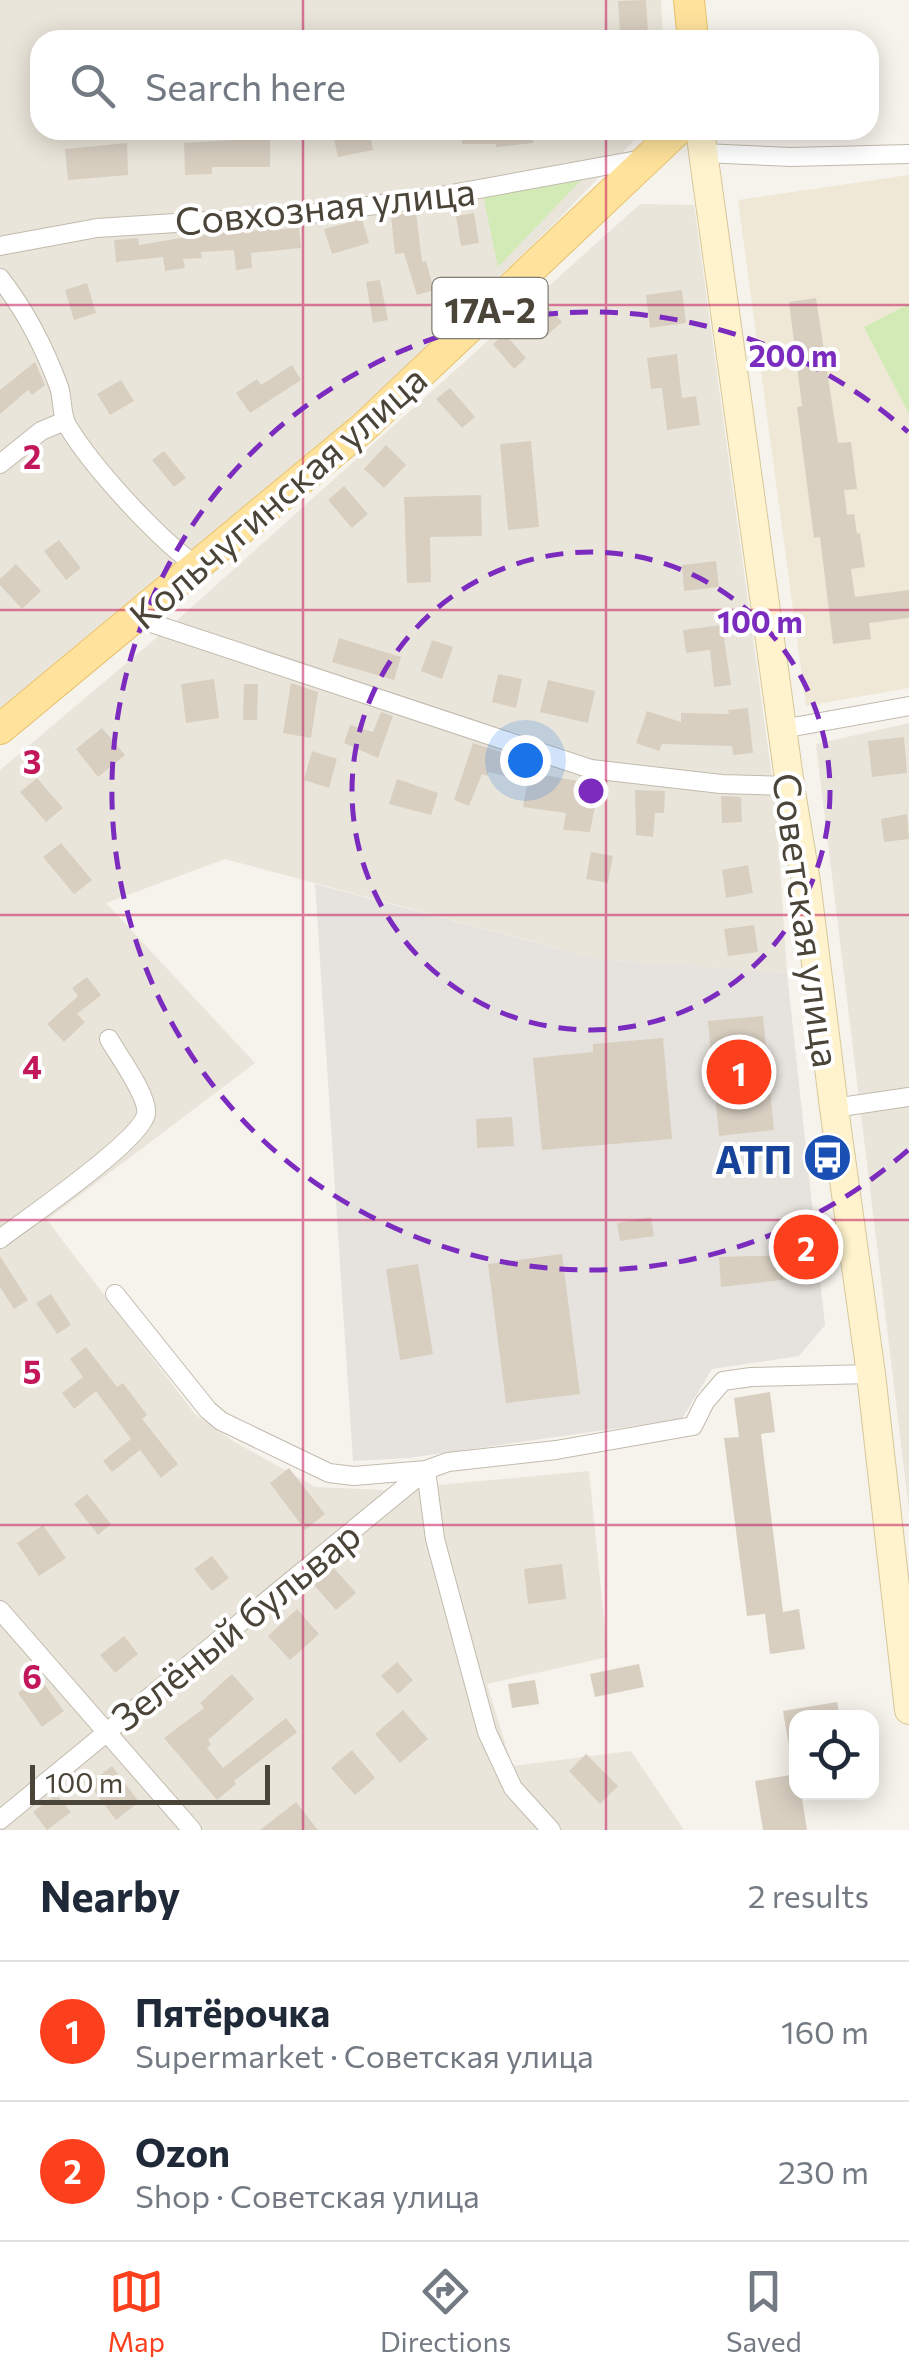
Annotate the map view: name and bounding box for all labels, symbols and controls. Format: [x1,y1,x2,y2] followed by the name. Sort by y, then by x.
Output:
[30,30,879,140] search box
[65,58,120,113] icon: search
[145,62,346,109] text: Search here
[173,166,477,244] street label: Совхозная улица
[432,278,548,338] road number: 17А-2
[749,336,837,373] text: 200 m
[119,354,435,638] street label: Кольчугинская улица
[23,436,41,476] text: 2
[717,602,803,639] text: 100 m
[500,735,551,786] your location
[23,741,41,781] text: 3
[764,770,852,1070] street label: Советская улица
[573,773,609,809] centre of rings
[706,1034,772,1110] pin: 1
[22,1046,42,1086] text: 4
[801,1132,853,1184] bus stop icon: АТП
[715,1135,792,1182] place label: АТП
[774,1210,838,1284] pin: 2
[23,1351,41,1391] text: 5
[101,1510,369,1740] street label: Зелёный бульвар
[22,1656,42,1696] text: 6
[789,1710,879,1800] map controls
[789,1710,879,1800] button: locate
[30,1760,270,1804] scale bar
[45,1765,123,1799] text: 100 m
[40,1869,180,1921] text: Nearby
[748,1875,869,1915] text: 2 results
[135,1988,330,2035] text: Пятёрочка
[65,2011,80,2051] text: 1
[781,2011,869,2051] text: 160 m
[135,2035,594,2075] text: Supermarket · Советская улица
[135,2128,230,2175] text: Ozon
[63,2151,82,2191] text: 2
[778,2151,869,2191] text: 230 m
[135,2175,480,2215] text: Shop · Советская улица
[107,2264,165,2358] tab: Map
[380,2264,511,2358] tab: Directions
[726,2264,802,2358] tab: Saved

